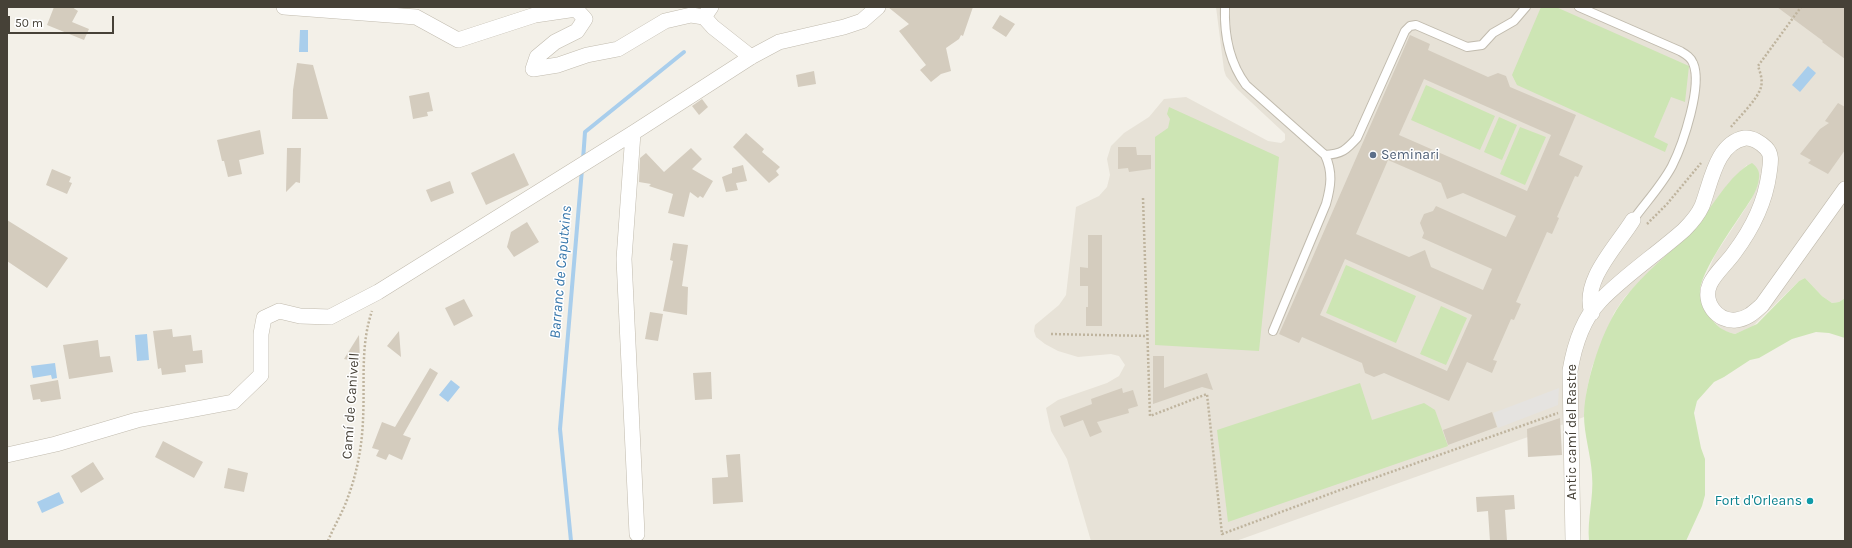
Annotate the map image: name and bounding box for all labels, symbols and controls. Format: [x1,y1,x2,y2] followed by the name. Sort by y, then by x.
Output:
[10,8,116,34] scale bar
[15,16,43,30] text: 50 m
[1381,147,1439,163] place label: Seminari
[1368,150,1378,160] marker: Seminari
[546,205,576,339] water label: Barranc de Caputxins
[339,352,363,460] street label: Camí de Canivell
[1564,364,1580,500] street label: Antic camí del Rastre
[1715,493,1802,509] place label: Fort d'Orleans
[1805,496,1815,506] marker: Fort d'Orleans

